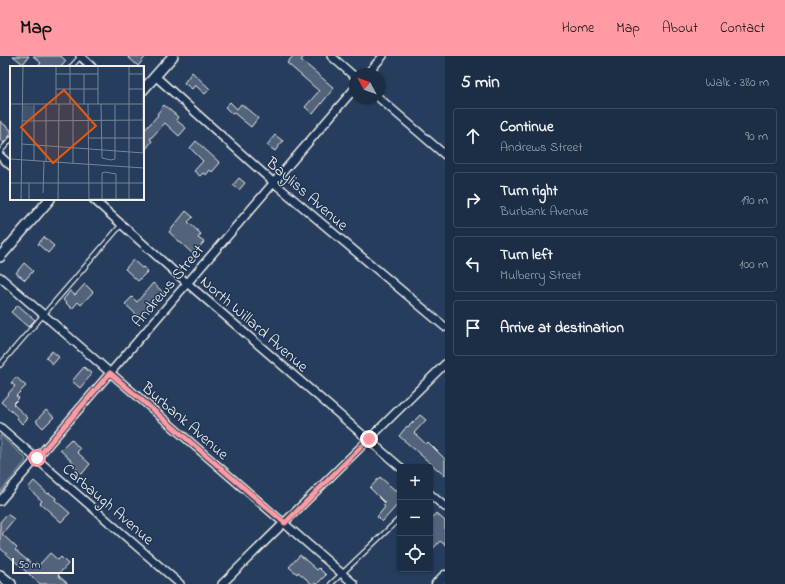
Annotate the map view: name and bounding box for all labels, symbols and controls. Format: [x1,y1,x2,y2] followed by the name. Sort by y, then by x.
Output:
[20,15,52,42] text: Map
[562,18,594,39] text: Home
[616,18,640,39] text: Map
[662,18,698,39] text: About
[720,18,765,39] text: Contact
[10,66,144,200] inset map
[349,68,385,104] north arrow
[461,70,500,95] text: 5 min
[706,73,769,92] text: Walk · 380 m
[500,116,554,138] text: Continue
[462,125,484,147] icon: ahead
[745,127,768,146] text: 90 m
[500,138,583,157] text: Andrews Street
[260,151,354,238] street label: Bayliss Avenue
[500,180,558,202] text: Turn right
[462,189,484,211] icon: right
[741,191,768,210] text: 190 m
[500,202,588,221] text: Burbank Avenue
[127,239,211,333] street label: Andrews Street
[500,244,553,266] text: Turn left
[462,253,484,275] icon: left
[739,255,768,274] text: 100 m
[500,266,581,285] text: Mulberry Street
[194,271,314,379] street label: North Willard Avenue
[462,317,484,339] icon: arrive
[500,317,624,339] text: Arrive at destination
[135,376,234,467] street label: Burbank Avenue
[360,430,378,448] route end
[28,449,46,467] route start
[57,458,159,552] street label: Carbaugh Avenue
[397,464,433,572] map controls
[397,464,433,500] button: +
[397,500,433,536] button: −
[397,536,433,572] button: locate
[12,556,74,575] scale bar
[18,557,40,573] text: 50 m

